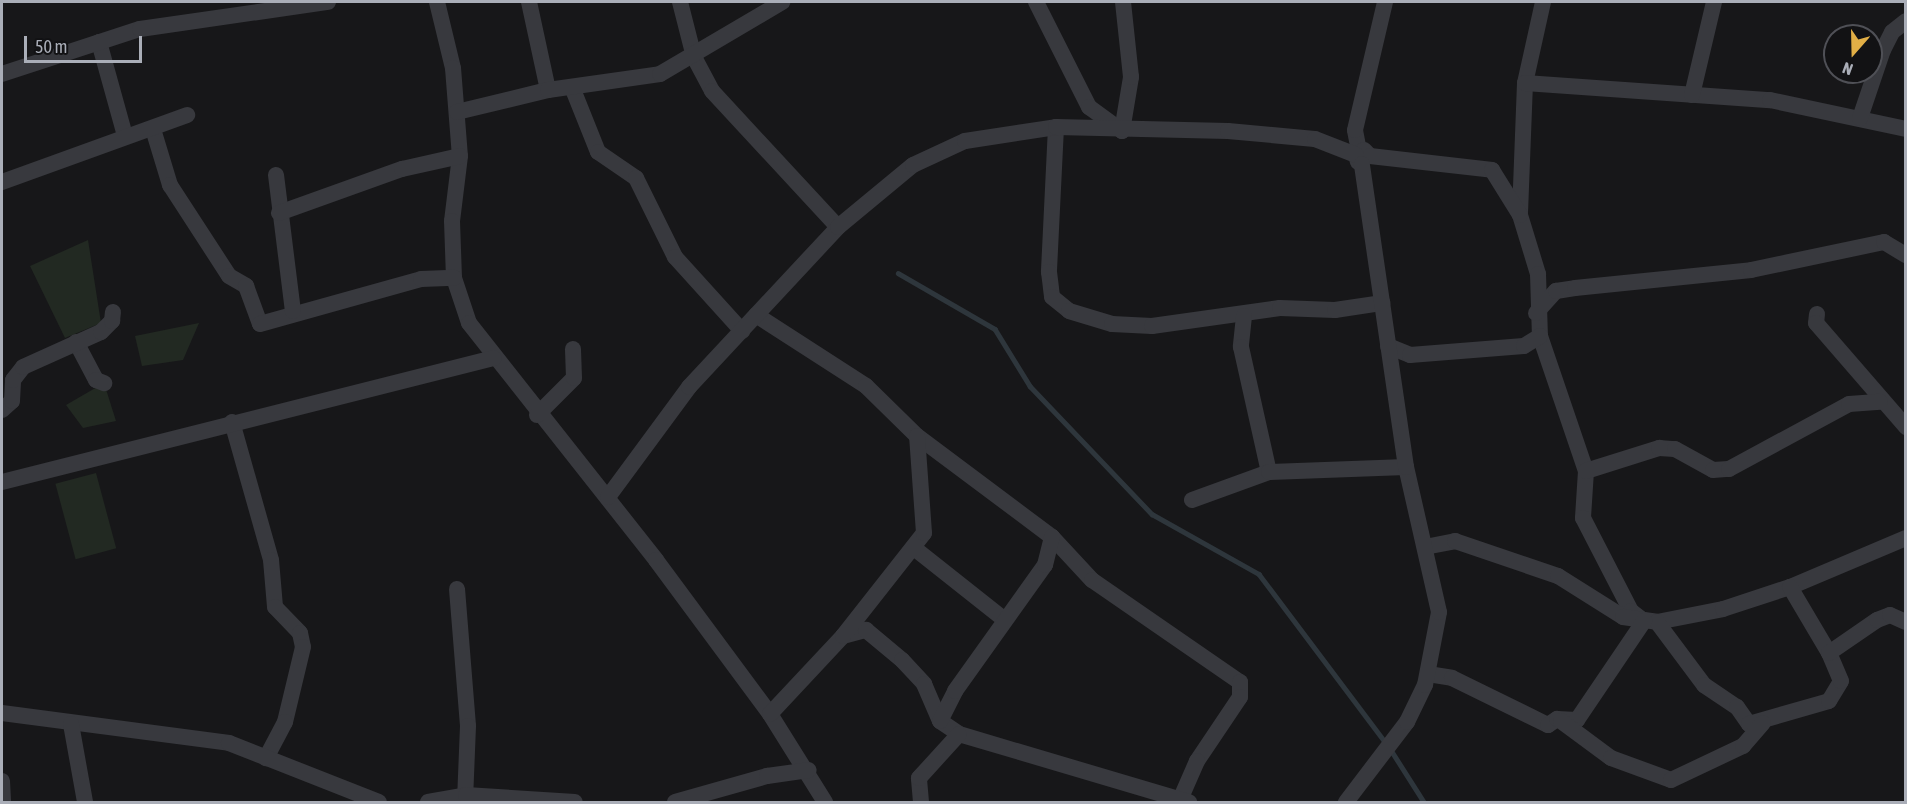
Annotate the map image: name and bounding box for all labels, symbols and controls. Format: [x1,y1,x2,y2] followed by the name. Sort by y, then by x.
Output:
[27,24,146,62] scale bar
[1823,24,1883,84] north arrow
[35,36,67,57] text: 50 m
[1840,59,1855,79] text: N

